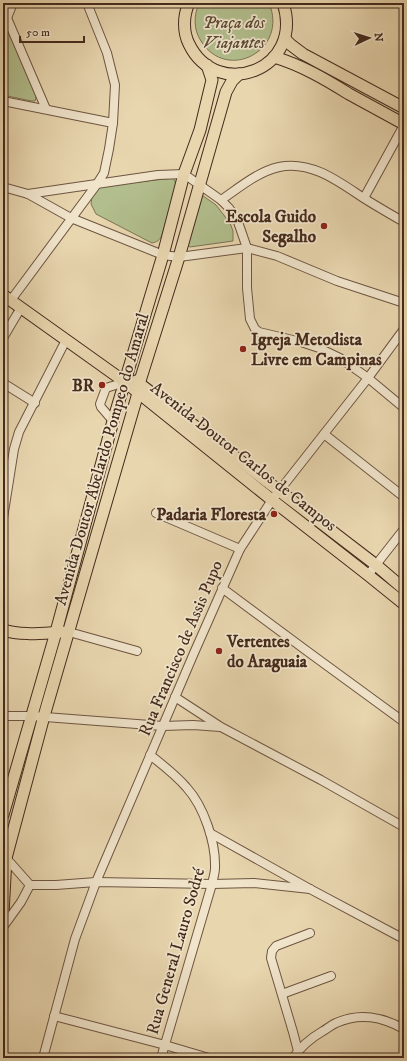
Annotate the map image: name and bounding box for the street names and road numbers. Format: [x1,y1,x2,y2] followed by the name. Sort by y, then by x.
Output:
[50,311,154,608] street label: Avenida Doutor Abelardo Pompeo do Amaral
[146,377,341,537] street label: Avenida Doutor Carlos de Campos
[134,557,228,740] street label: Rua Francisco de Assis Pupo
[142,865,210,1037] street label: Rua General Lauro Sodré

